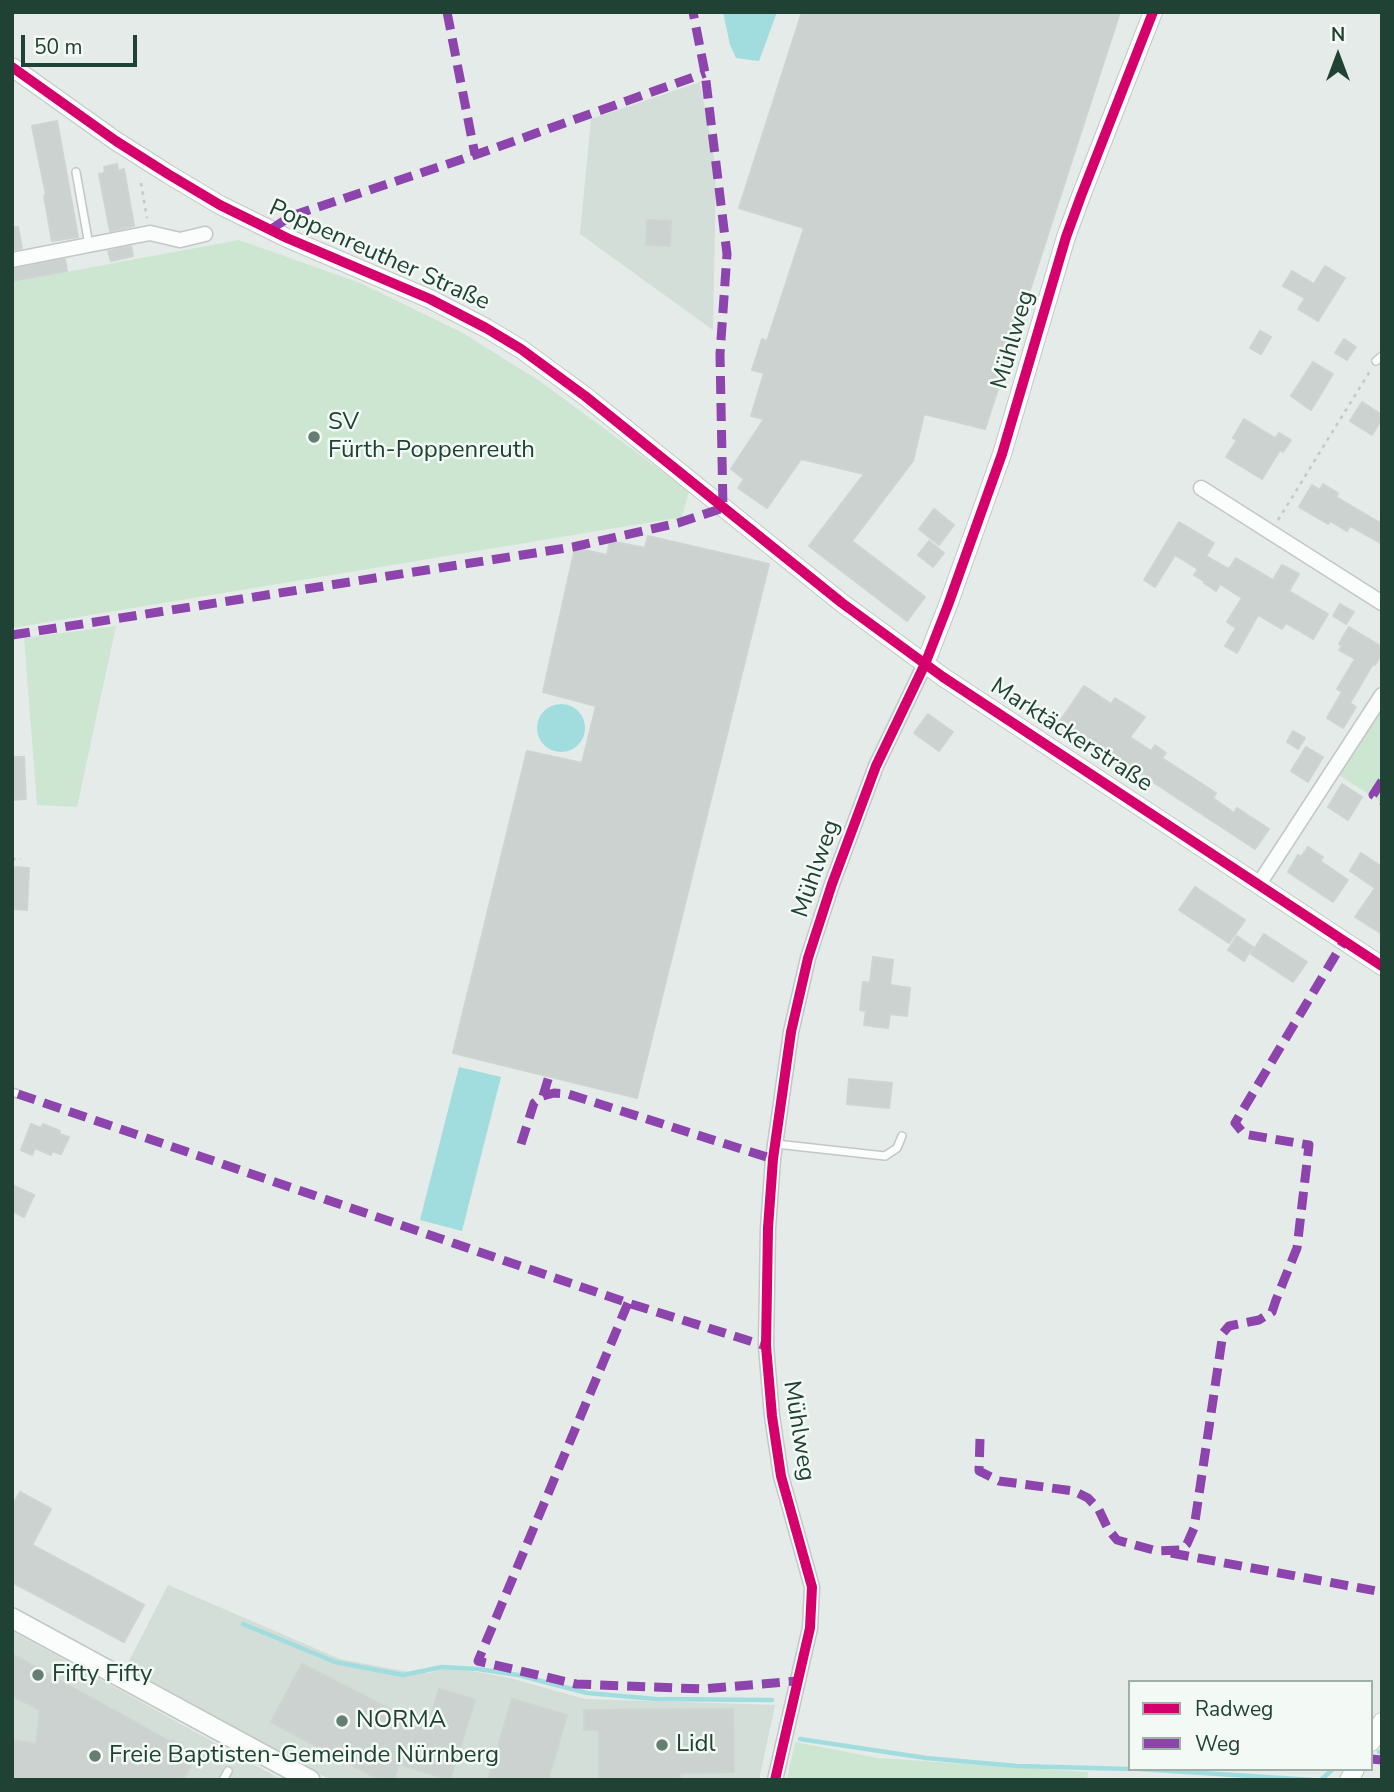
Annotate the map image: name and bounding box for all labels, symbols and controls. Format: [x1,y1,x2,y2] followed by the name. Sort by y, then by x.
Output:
[24,21,140,65] scale bar
[1303,21,1373,91] north arrow
[1331,22,1345,48] text: N
[34,33,83,61] text: 50 m
[264,194,494,318] street label: Poppenreuther Straße
[986,287,1042,393] street label: Mühlweg
[328,409,535,465] place label: SV Fürth-Poppenreuth
[306,429,322,445] marker: SV Fürth-Poppenreuth
[985,673,1157,799] street label: Marktäckerstraße
[787,816,847,922] street label: Mühlweg
[776,1379,820,1483] street label: Mühlweg
[52,1661,152,1689] place label: Fifty Fifty
[30,1667,46,1683] marker: Fifty Fifty
[1128,1680,1373,1771] legend
[1195,1695,1273,1723] text: Radweg
[356,1707,446,1735] place label: NORMA
[334,1713,350,1729] marker: NORMA
[1195,1730,1240,1758] text: Weg
[676,1731,716,1759] place label: Lidl
[654,1737,670,1753] marker: Lidl
[109,1742,499,1770] place label: Freie Baptisten-Gemeinde Nürnberg
[87,1748,103,1764] marker: Freie Baptisten-Gemeinde Nürnberg

